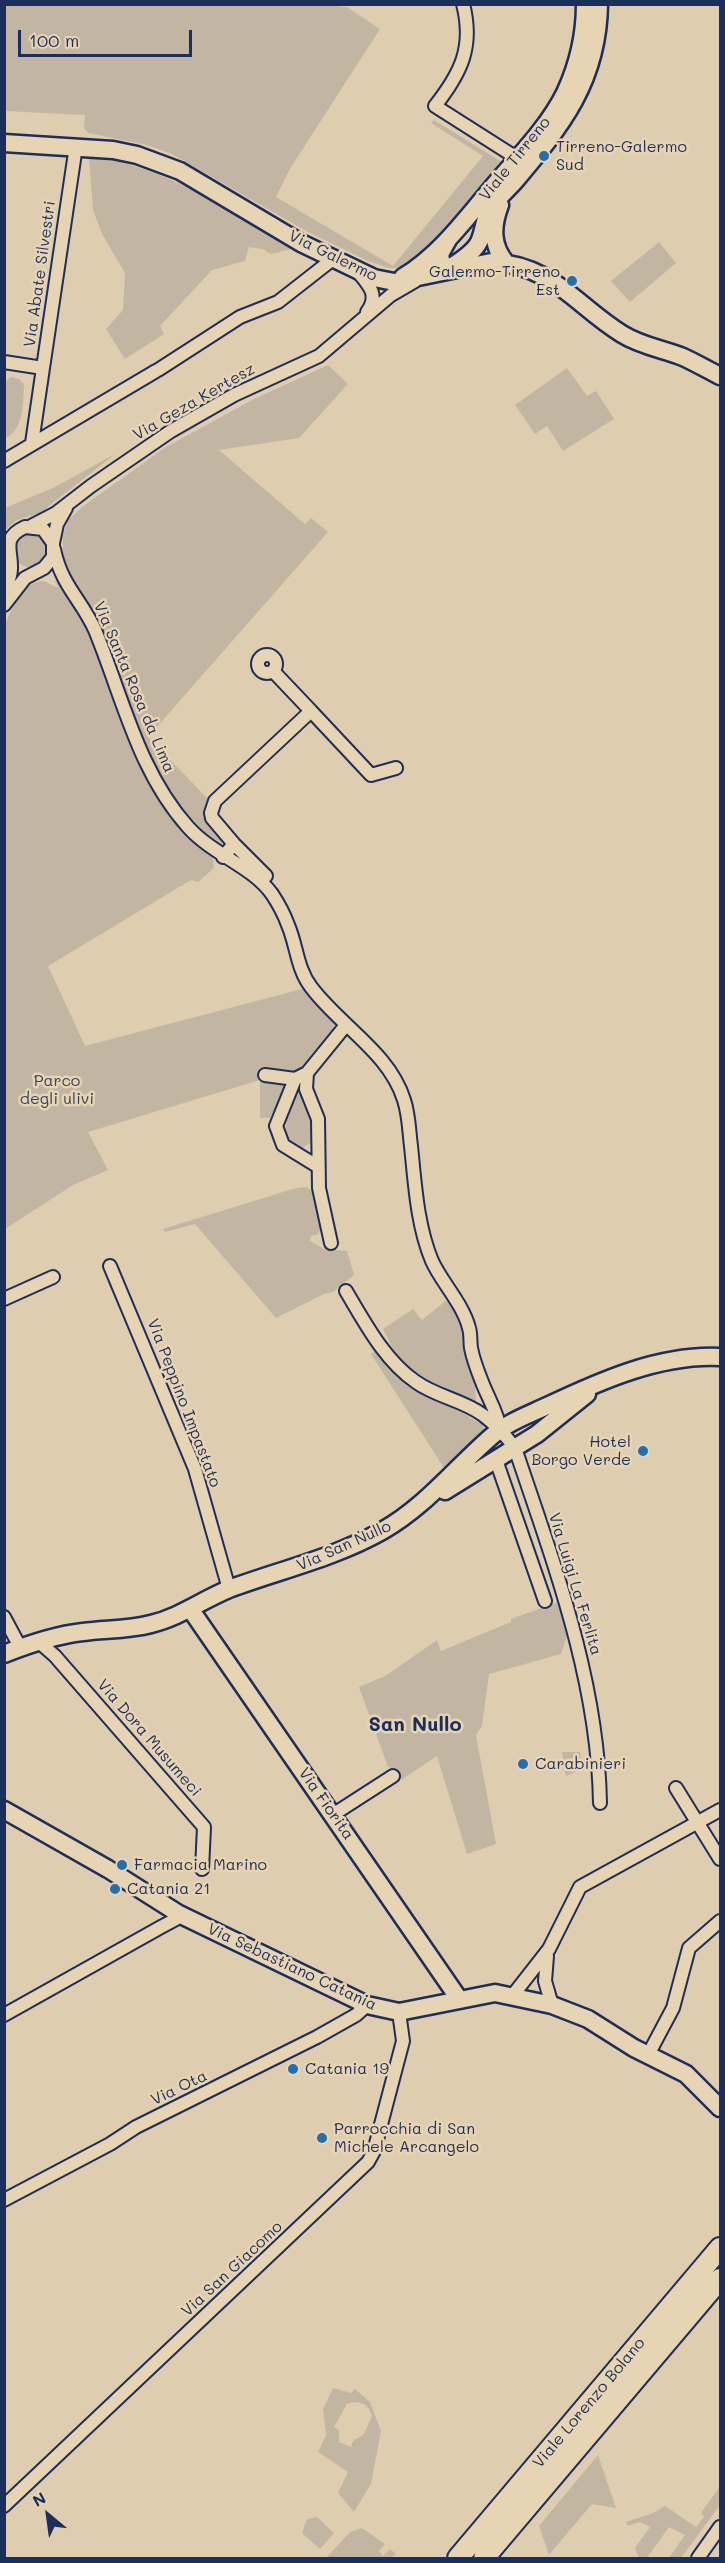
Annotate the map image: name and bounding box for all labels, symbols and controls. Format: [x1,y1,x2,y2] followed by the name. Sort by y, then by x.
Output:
[21,18,195,56] scale bar
[29,28,79,52] text: 100 m
[475,113,555,205] street label: Viale Tirreno
[556,137,687,175] place label: Tirreno-Galermo Sud
[537,149,551,163] marker: Tirreno-Galermo Sud
[20,200,60,348] street label: Via Abate Silvestri
[286,226,380,286] street label: Via Galermo
[429,262,560,300] place label: Galermo-Tirreno Est
[565,274,579,288] marker: Galermo-Tirreno Est
[130,359,258,445] street label: Via Geza Kertesz
[89,599,179,775] street label: Via Santa Rosa da Lima
[20,1071,94,1109] park label: Parco degli ulivi
[143,1316,225,1490] street label: Via Peppino Impastato
[531,1432,631,1470] place label: Hotel Borgo Verde
[636,1444,650,1458] marker: Hotel Borgo Verde
[544,1510,606,1658] street label: Via Luigi La Ferlita
[294,1517,394,1575] street label: Via San Nullo
[93,1676,205,1800] street label: Via Dora Musumeci
[368,1713,462,1737] district label: San Nullo
[535,1754,626,1774] place label: Carabinieri
[516,1757,530,1771] marker: Carabinieri
[294,1764,358,1844] street label: Via Fiorita
[134,1855,267,1875] place label: Farmacia Marino
[115,1858,129,1872] marker: Farmacia Marino
[127,1879,210,1899] place label: Catania 21
[108,1882,122,1896] marker: Catania 21
[204,1919,380,2015] street label: Via Sebastiano Catania
[305,2059,389,2079] place label: Catania 19
[286,2062,300,2076] marker: Catania 19
[148,2066,210,2110] street label: Via Ota
[334,2119,479,2157] place label: Parrocchia di San Michele Arcangelo
[315,2131,329,2145] marker: Parrocchia di San Michele Arcangelo
[178,2217,286,2321] street label: Via San Giacomo
[529,2334,649,2472] street label: Viale Lorenzo Bolano
[18,2485,78,2545] north arrow
[29,2487,49,2511] text: N

